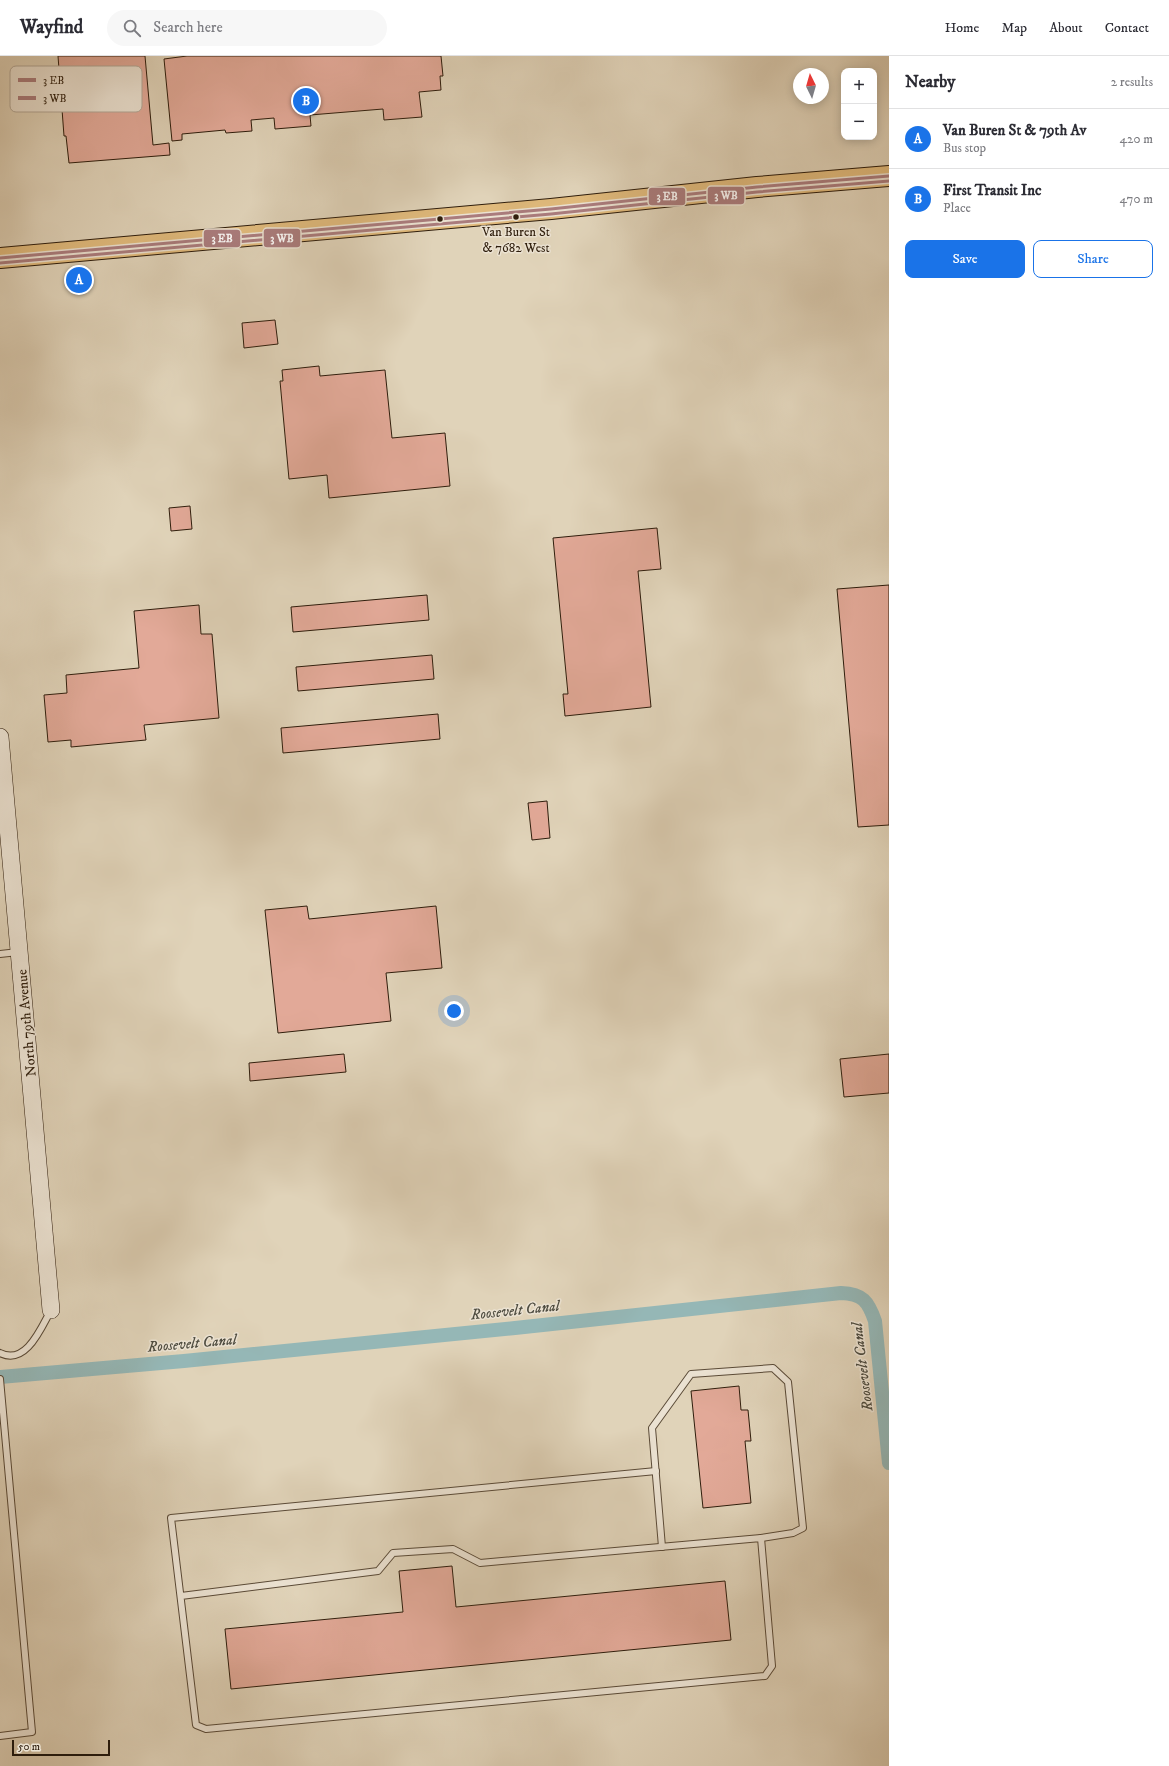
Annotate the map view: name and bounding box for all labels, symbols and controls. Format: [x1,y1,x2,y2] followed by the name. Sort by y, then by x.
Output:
[107,10,387,46] search box
[20,16,83,39] text: Wayfind
[121,17,143,39] icon: search
[153,18,223,37] text: Search here
[945,19,979,37] text: Home
[1001,19,1027,37] text: Map
[1049,19,1083,37] text: About
[1105,19,1149,37] text: Contact
[10,66,142,112] legend
[793,68,829,104] north arrow
[841,68,877,140] map controls
[841,68,877,104] button: +
[905,71,955,93] text: Nearby
[43,74,64,88] text: 3 EB
[1111,74,1153,90] text: 2 results
[293,86,319,116] pin: B
[43,92,67,106] text: 3 WB
[841,104,877,140] button: −
[943,121,1086,140] text: Van Buren St & 79th Av
[914,131,922,147] text: A
[1120,131,1153,147] text: 420 m
[943,140,986,156] text: Bus stop
[943,181,1042,200] text: First Transit Inc
[707,186,745,205] line badge: 3 WB
[648,187,686,206] line badge: 3 EB
[714,189,738,203] text: 3 WB
[656,190,678,204] text: 3 EB
[914,191,922,207] text: B
[1120,191,1153,207] text: 470 m
[943,200,971,216] text: Place
[511,212,521,222] marker: Van Buren St & 7682 West
[435,214,445,224] unlabelled marker
[481,224,550,256] place label: Van Buren St & 7682 West
[263,228,301,248] line badge: 3 WB
[203,229,241,248] line badge: 3 EB
[211,232,233,246] text: 3 EB
[270,232,294,246] text: 3 WB
[905,240,1025,278] button: Save
[1033,240,1153,278] button: Share
[66,265,92,295] pin: A
[13,968,41,1077] street label: North 79th Avenue
[444,1001,464,1021] your location
[469,1296,562,1325] water label: Roosevelt Canal
[847,1320,877,1413] water label: Roosevelt Canal
[146,1330,239,1357] water label: Roosevelt Canal
[12,1738,110,1757] scale bar
[18,1740,40,1754] text: 50 m

